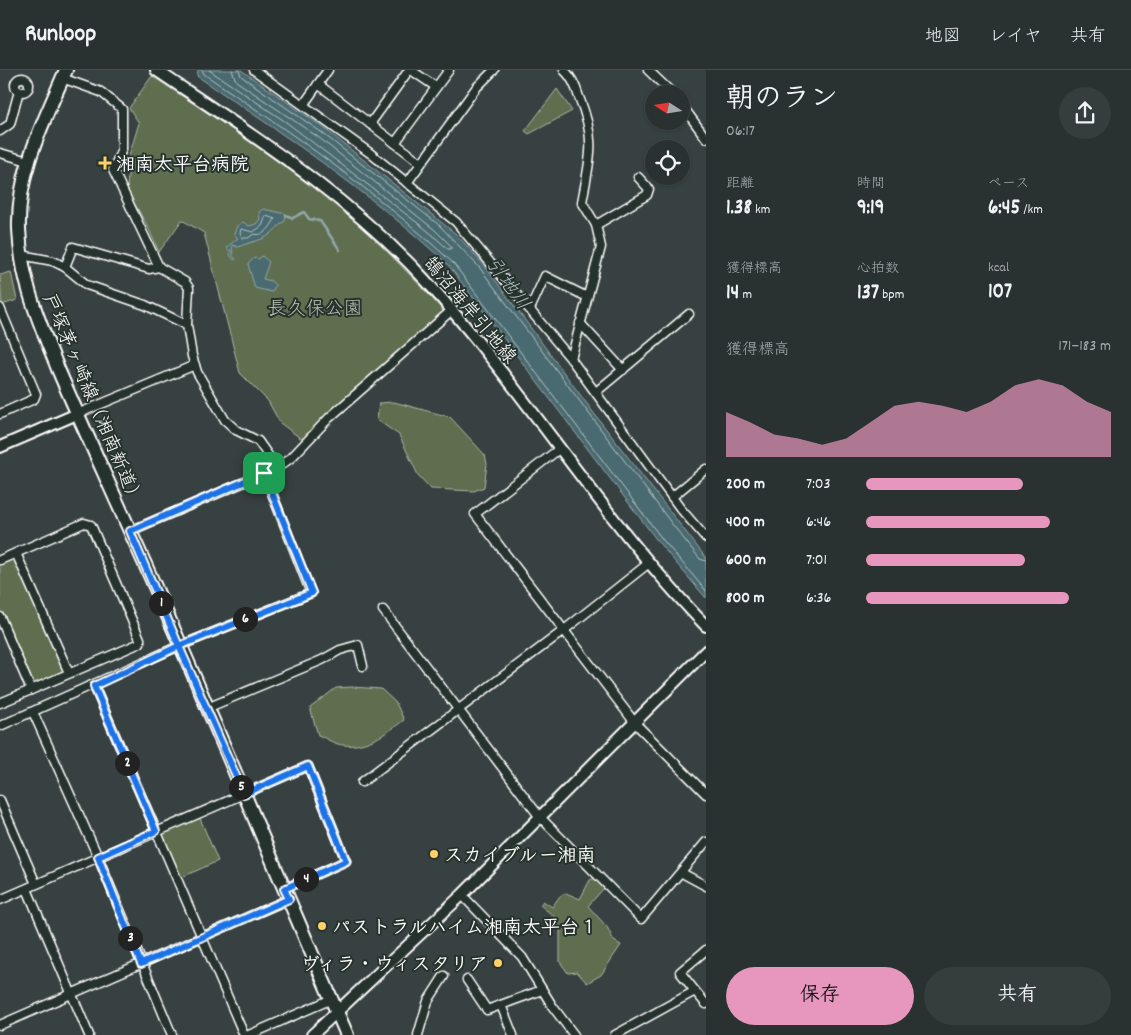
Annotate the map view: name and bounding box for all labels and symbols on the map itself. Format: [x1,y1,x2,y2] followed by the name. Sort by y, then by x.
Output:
[645,85,690,130] north arrow
[116,153,249,180] place label: 湘南太平台病院
[98,156,112,170] marker: 湘南太平台病院
[415,252,521,371] street label: 鵠沼海岸引地線
[478,252,536,317] water label: 引地川
[34,290,148,511] street label: 戸塚茅ヶ崎線（湘南新道）
[267,297,363,324] park label: 長久保公園
[243,452,285,494] pin
[148,590,174,616] pin: 1
[232,606,258,632] pin: 6
[114,750,140,776] pin: 2
[228,774,254,800] pin: 5
[444,844,596,871] place label: スカイブルー湘南
[428,848,440,860] marker: スカイブルー湘南
[294,866,318,892] pin: 4
[332,916,598,943] place label: パストラルハイム湘南太平台１
[316,920,328,932] marker: パストラルハイム湘南太平台１
[118,926,142,950] pin: 3
[300,953,488,980] place label: ヴィラ・ウィスタリア
[492,957,504,969] marker: ヴィラ・ウィスタリア

